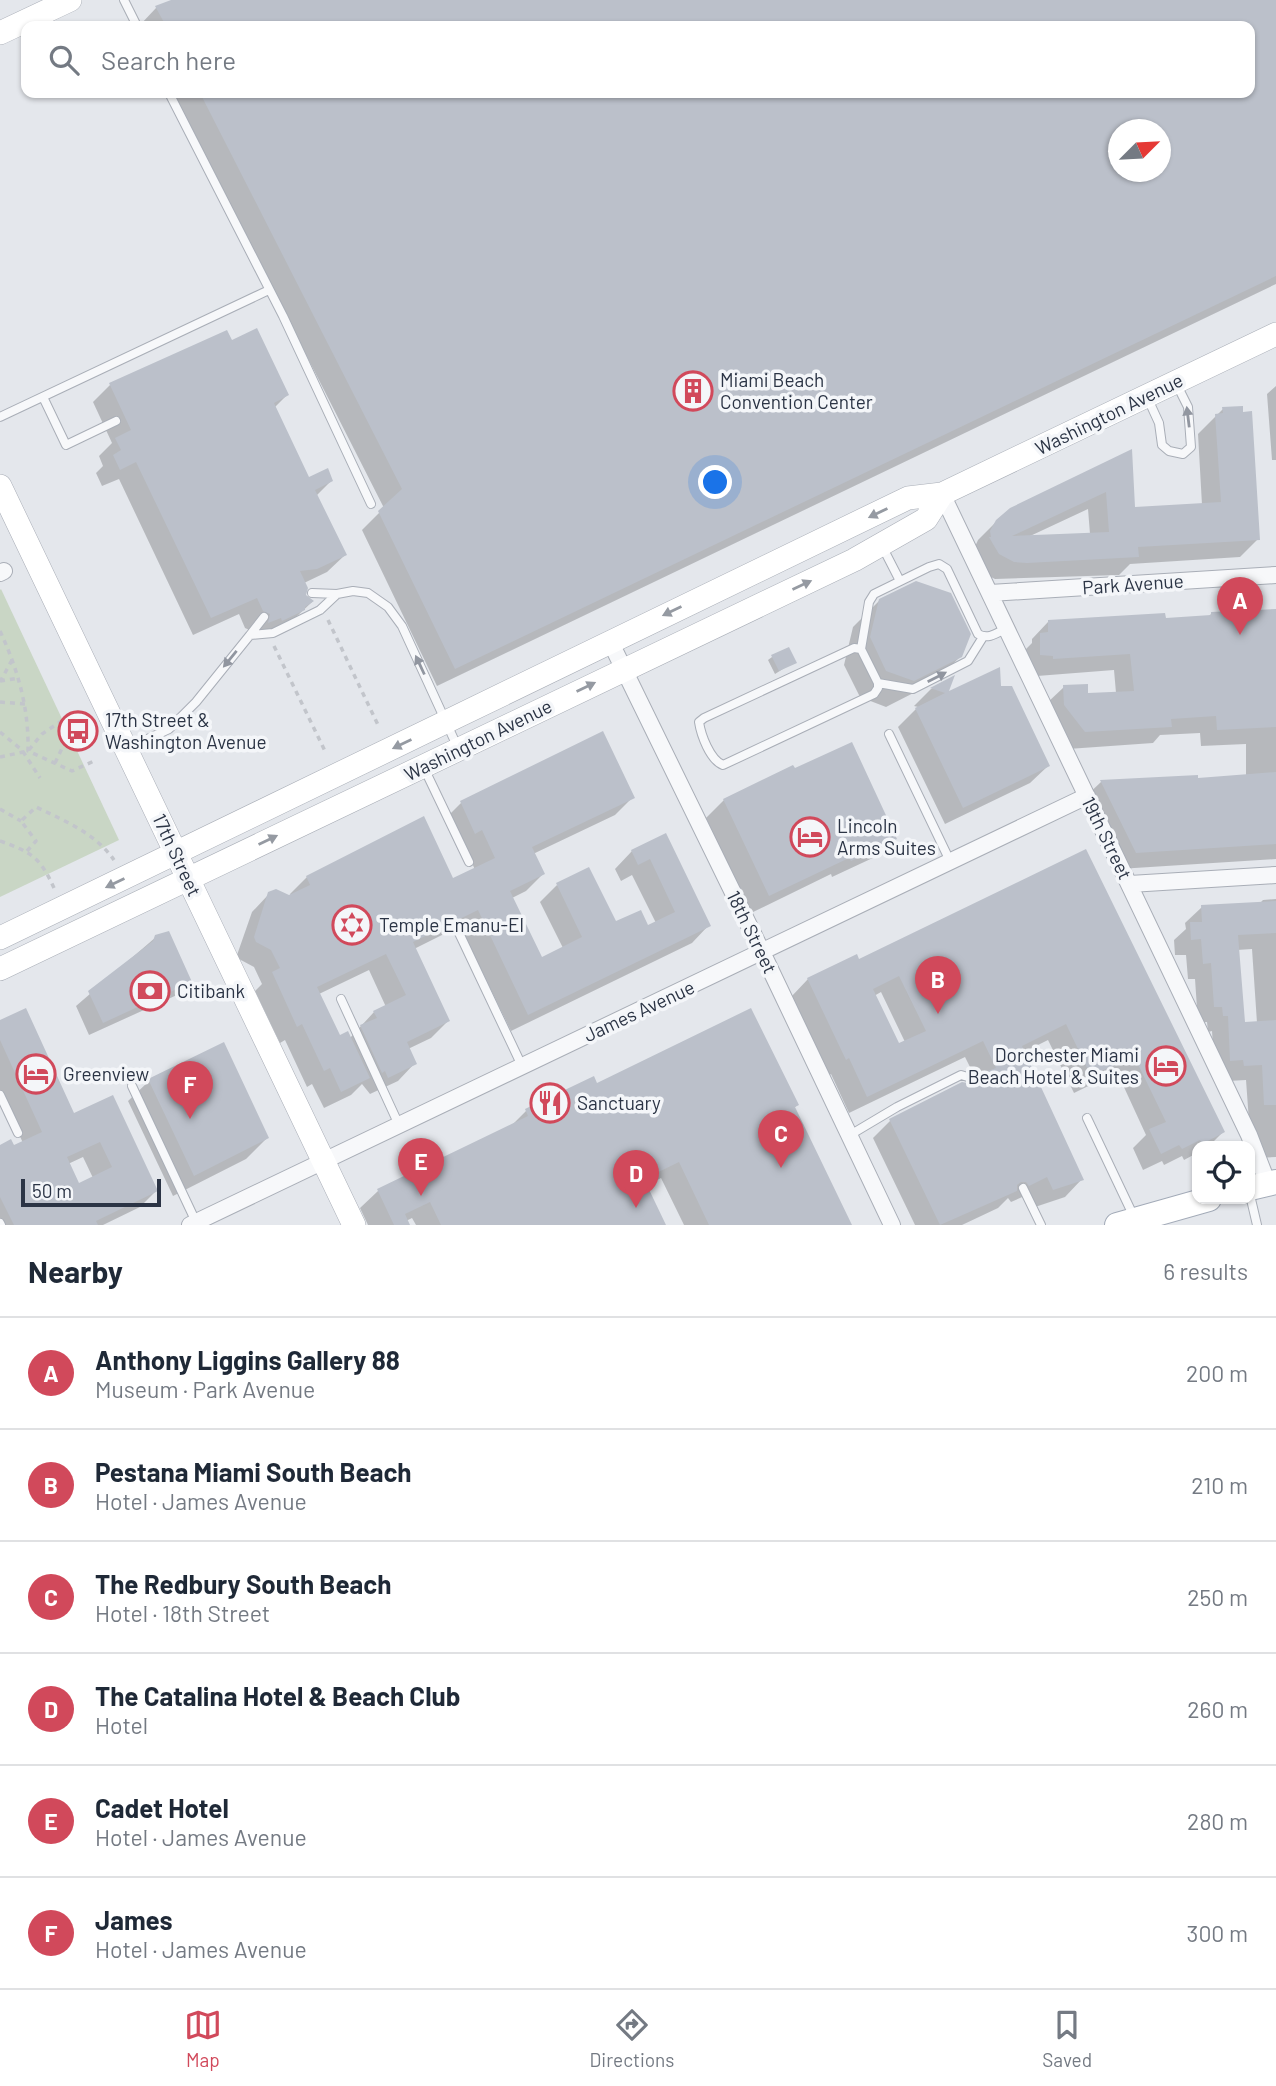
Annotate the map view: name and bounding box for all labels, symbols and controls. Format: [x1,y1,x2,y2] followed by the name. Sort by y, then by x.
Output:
[21,21,1255,98] search box
[45,41,83,79] icon: search
[101,44,236,75] text: Search here
[1108,119,1171,182] north arrow
[720,368,873,413] place label: Miami Beach Convention Center
[1031,368,1186,459] street label: Washington Avenue
[672,370,714,412] building icon: Miami Beach Convention Center
[1182,406,1193,428] one-way arrow
[698,465,732,499] your location
[867,508,888,519] one-way arrow
[1082,568,1184,599] street label: Park Avenue
[1217,577,1263,635] pin: A
[792,579,813,590] one-way arrow
[662,605,682,617] one-way arrow
[222,649,237,667] one-way arrow
[414,655,426,675] one-way arrow
[927,671,947,682] one-way arrow
[576,682,596,693] one-way arrow
[400,694,555,785] street label: Washington Avenue
[105,708,267,753] place label: 17th Street & Washington Avenue
[57,710,99,752] bus stop icon: 17th Street & Washington Avenue
[392,738,412,750] one-way arrow
[1078,793,1137,883] street label: 19th Street
[148,810,207,900] street label: 17th Street
[837,814,936,859] place label: Lincoln Arms Suites
[789,816,831,858] hotel icon: Lincoln Arms Suites
[258,834,278,846] one-way arrow
[105,877,125,888] one-way arrow
[723,887,782,977] street label: 18th Street
[331,904,373,946] synagogue icon: Temple Emanu-El
[379,913,524,936] place label: Temple Emanu-El
[915,956,961,1014] pin: B
[129,970,171,1012] bank icon: Citibank
[580,975,698,1046] street label: James Avenue
[177,979,245,1002] place label: Citibank
[968,1043,1139,1088] place label: Dorchester Miami Beach Hotel & Suites
[1145,1045,1187,1087] hotel icon: Dorchester Miami Beach Hotel & Suites
[15,1053,57,1095] hotel icon: Greenview
[167,1061,213,1119] pin: F
[63,1062,150,1085] place label: Greenview
[529,1082,571,1124] restaurant icon: Sanctuary
[577,1091,661,1114] place label: Sanctuary
[758,1110,804,1168] pin: C
[398,1138,444,1196] pin: E
[1192,1141,1255,1204] map controls
[1192,1141,1255,1204] button: locate
[613,1150,659,1208] pin: D
[21,1176,161,1208] scale bar
[32,1179,72,1202] text: 50 m
[28,1253,123,1289] text: Nearby
[1163,1257,1248,1285] text: 6 results
[95,1344,400,1375] text: Anthony Liggins Gallery 88
[43,1359,59,1387] text: A
[1186,1359,1248,1387] text: 200 m
[95,1375,315,1403] text: Museum · Park Avenue
[95,1456,412,1487] text: Pestana Miami South Beach
[44,1471,58,1499] text: B
[1191,1471,1248,1499] text: 210 m
[95,1487,307,1515] text: Hotel · James Avenue
[95,1568,391,1599] text: The Redbury South Beach
[44,1583,58,1611] text: C
[1187,1583,1248,1611] text: 250 m
[95,1599,270,1627] text: Hotel · 18th Street
[95,1680,460,1711] text: The Catalina Hotel & Beach Club
[44,1695,58,1723] text: D
[1187,1695,1248,1723] text: 260 m
[95,1711,148,1739] text: Hotel
[95,1792,229,1823] text: Cadet Hotel
[44,1807,58,1835] text: E
[1187,1807,1248,1835] text: 280 m
[95,1823,307,1851] text: Hotel · James Avenue
[95,1904,173,1935] text: James
[45,1919,57,1947] text: F
[1187,1919,1248,1947] text: 300 m
[95,1935,307,1963] text: Hotel · James Avenue
[184,2006,222,2071] tab: Map
[590,2006,675,2071] tab: Directions
[1042,2006,1092,2071] tab: Saved

